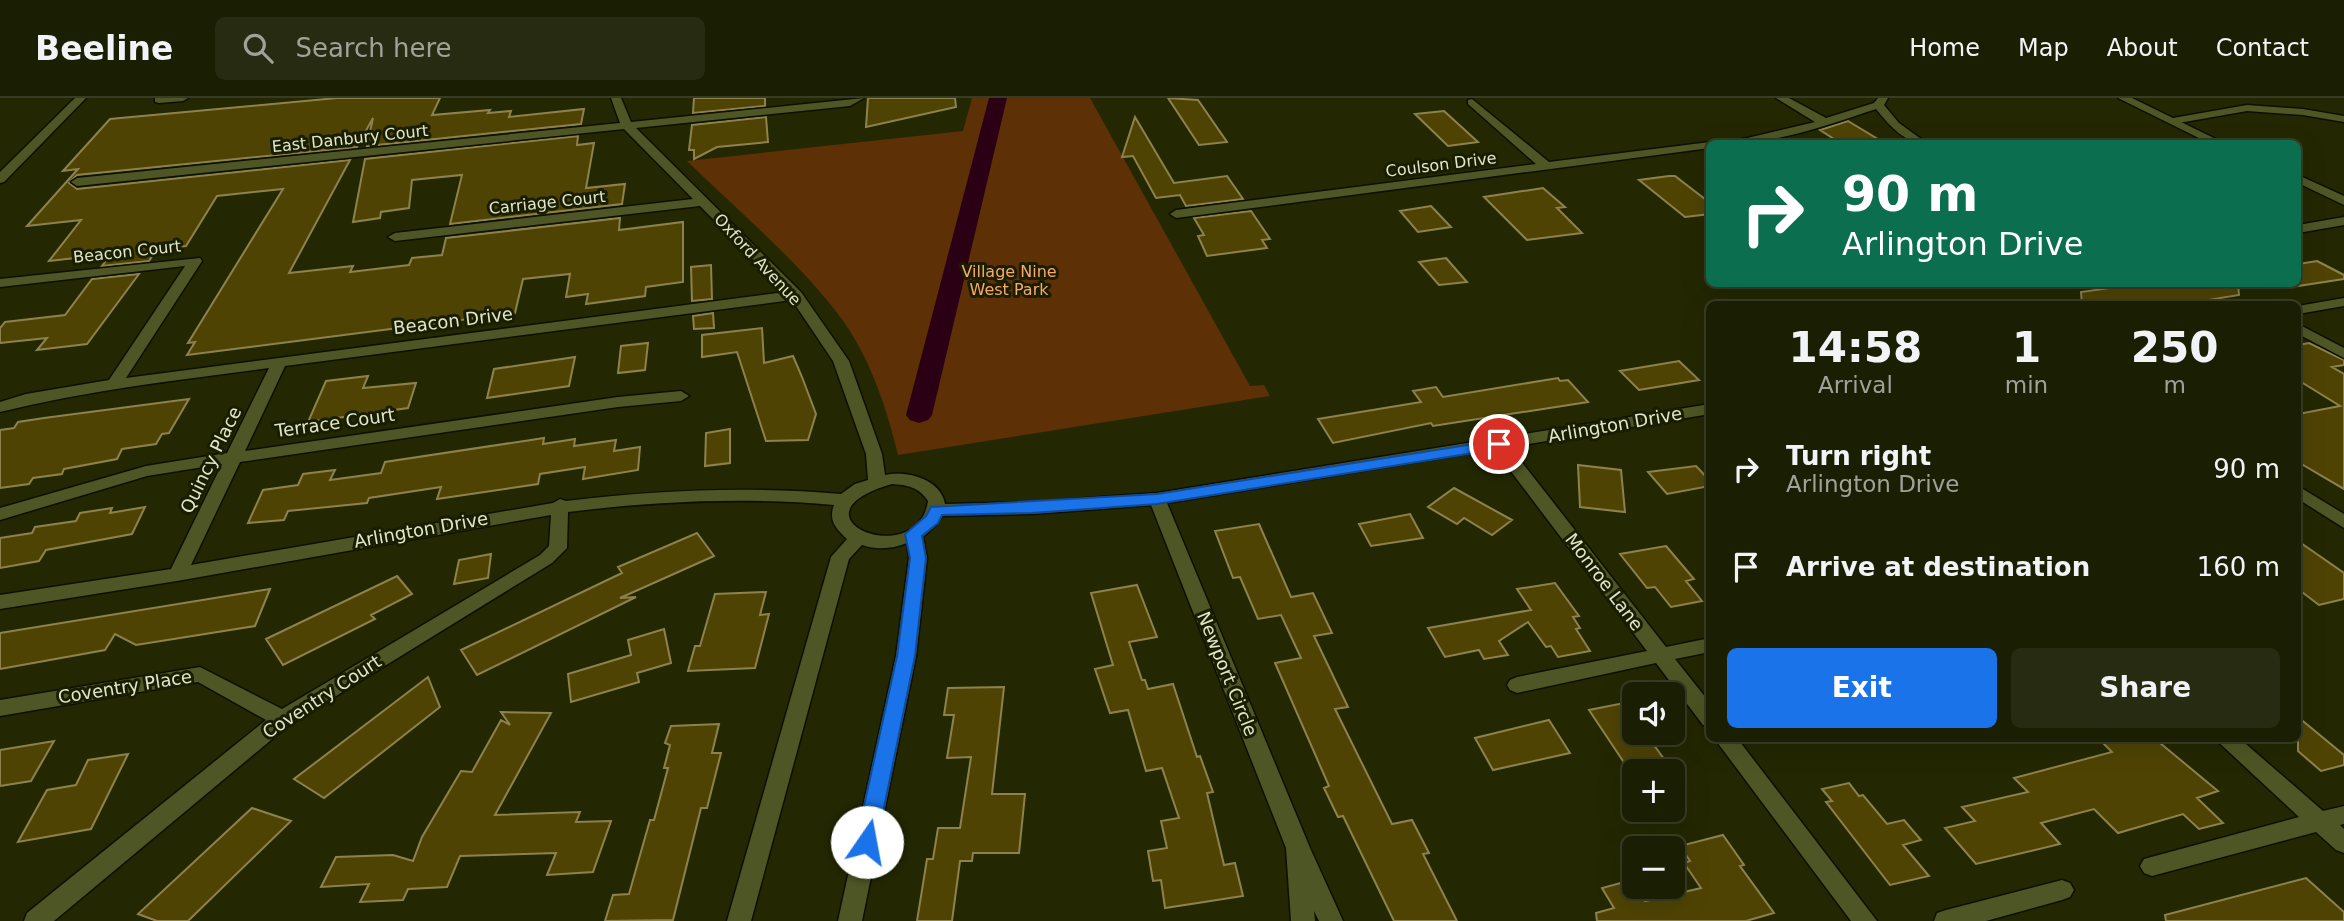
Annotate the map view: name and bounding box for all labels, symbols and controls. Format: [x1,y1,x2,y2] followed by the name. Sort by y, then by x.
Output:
[215,17,705,80] search box
[35,29,173,68] text: Beeline
[239,29,277,67] icon: search
[295,33,452,63] text: Search here
[1909,34,1980,62] text: Home
[2018,34,2069,62] text: Map
[2107,34,2178,62] text: About
[2216,34,2309,62] text: Contact
[271,121,429,156] street label: East Danbury Court
[1385,148,1498,181] street label: Coulson Drive
[1842,166,1978,223] text: 90 m
[1727,168,1818,259] icon: right
[488,187,606,218] street label: Carriage Court
[710,210,805,309] street label: Oxford Avenue
[1842,225,2083,263] text: Arlington Drive
[72,236,182,267] street label: Beacon Court
[961,262,1057,299] park label: Village Nine West Park
[392,303,514,338] street label: Beacon Drive
[1789,323,1922,372] text: 14:58
[2012,323,2041,372] text: 1
[2131,323,2218,372] text: 250
[1818,372,1893,398] text: Arrival
[2005,372,2048,398] text: min
[2163,372,2186,398] text: m
[1546,402,1684,447] street label: Arlington Drive
[176,403,245,517] street label: Quincy Place
[273,404,396,441] street label: Terrace Court
[1469,414,1529,474] pin
[1480,425,1518,463] icon: arrive
[1786,441,1931,471] text: Turn right
[1727,450,1765,488] icon: right
[2213,454,2280,484] text: 90 m
[1786,471,1959,497] text: Arlington Drive
[352,507,490,552] street label: Arlington Drive
[1561,529,1648,634] street label: Monroe Lane
[1727,548,1765,586] icon: arrive
[1786,552,2090,582] text: Arrive at destination
[2197,552,2280,582] text: 160 m
[1193,608,1262,739] street label: Newport Circle
[1727,648,1997,728] button: Exit
[2011,648,2280,728] button: Share
[259,650,385,743] street label: Coventry Court
[56,666,193,707] street label: Coventry Place
[1622,682,1685,899] map controls
[1622,682,1685,745] button: sound
[1622,759,1685,822] button: +
[830,805,904,879] position arrow
[1622,836,1685,899] button: −

